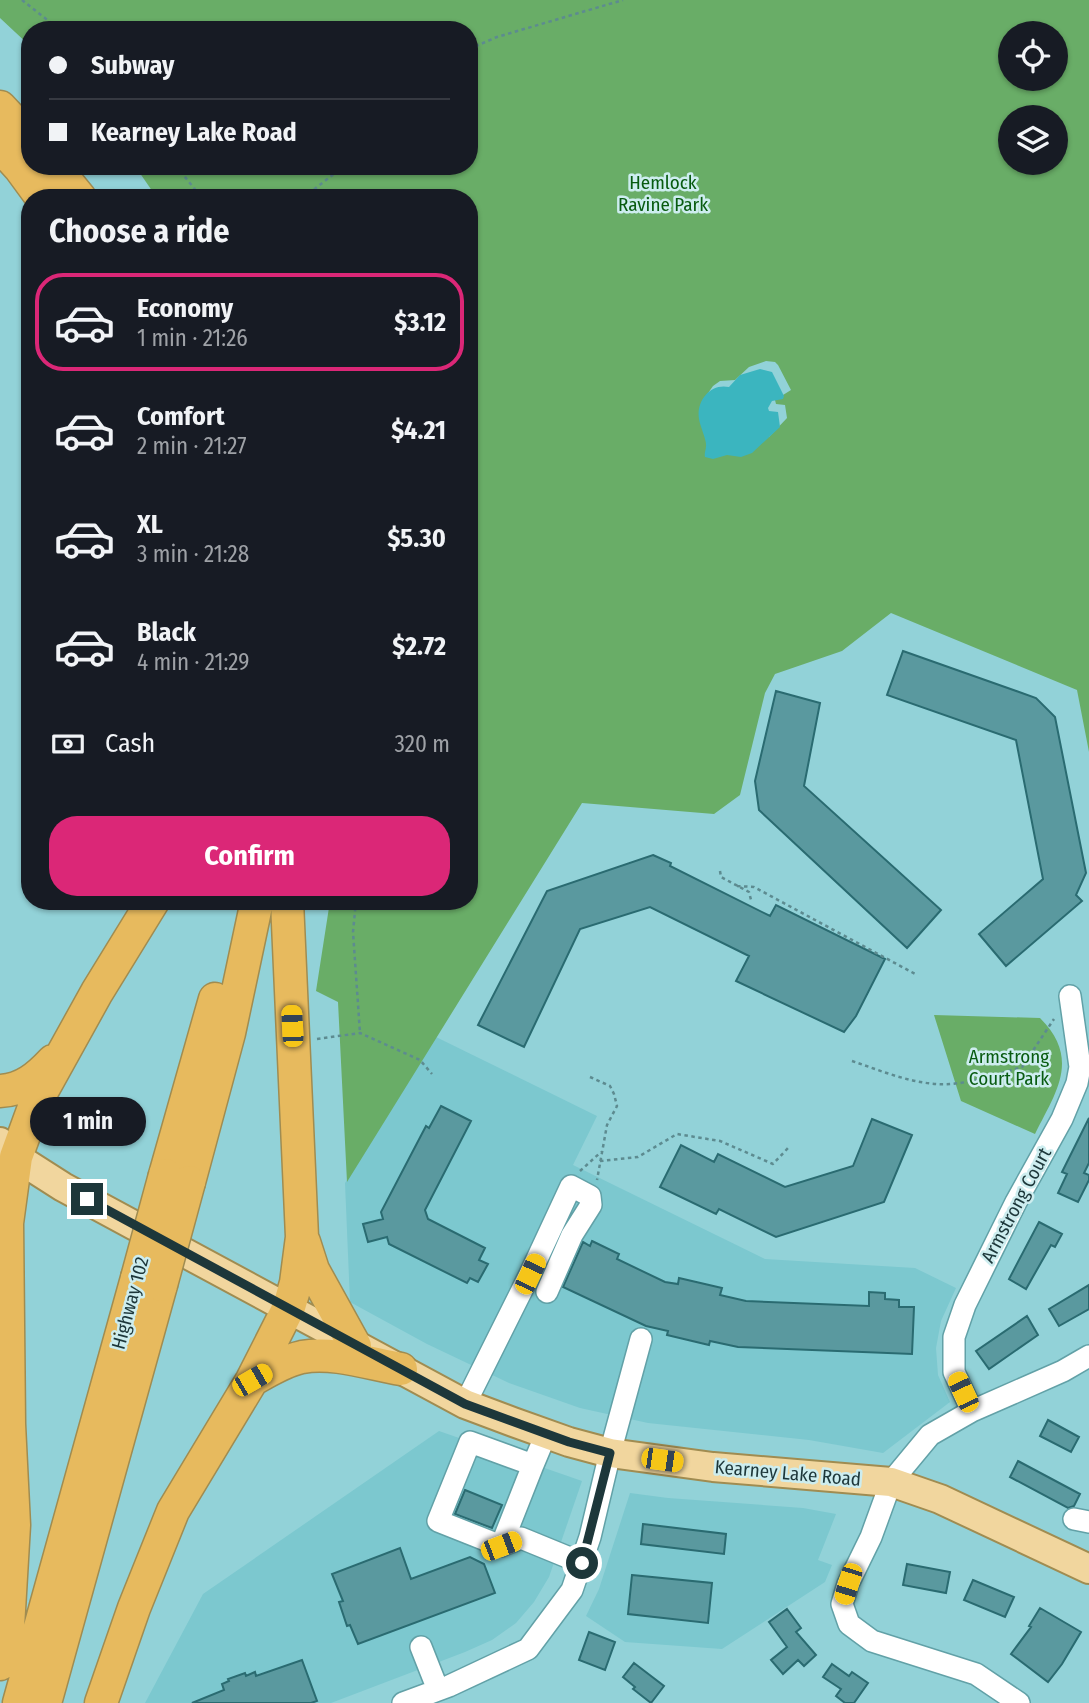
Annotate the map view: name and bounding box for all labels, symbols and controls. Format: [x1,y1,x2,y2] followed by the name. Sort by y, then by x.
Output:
[998,21,1068,175] map controls
[998,21,1068,91] button: locate
[91,50,174,81] text: Subway
[998,105,1068,175] button: layers
[91,117,297,148] text: Kearney Lake Road
[618,171,708,216] park label: Hemlock Ravine Park
[49,212,230,250] text: Choose a ride
[53,291,116,354] icon: car
[137,293,233,324] text: Economy
[394,307,446,338] text: $3.12
[137,324,248,352] text: 1 min · 21:26
[53,399,116,462] icon: car
[137,401,225,432] text: Comfort
[391,415,446,446] text: $4.21
[137,432,247,460] text: 2 min · 21:27
[53,507,116,570] icon: car
[137,509,163,540] text: XL
[387,523,446,554] text: $5.30
[137,540,249,568] text: 3 min · 21:28
[53,615,116,678] icon: car
[137,617,196,648] text: Black
[392,631,446,662] text: $2.72
[137,648,249,676] text: 4 min · 21:29
[49,725,87,763] icon: cash
[105,728,155,759] text: Cash
[395,730,450,758] text: 320 m
[49,816,450,896] button: Confirm
[281,1004,304,1048] car
[969,1045,1049,1090] park label: Armstrong Court Park
[29,1098,145,1146] callout: 1 min
[63,1107,113,1135] text: 1 min
[976,1143,1056,1267] street label: Armstrong Court
[71,1183,103,1215] route end
[512,1251,549,1297] car
[107,1254,153,1352] street label: Highway 102
[229,1360,276,1400] car
[945,1369,982,1415] car
[640,1447,685,1473] car
[714,1455,862,1491] street label: Kearney Lake Road
[478,1529,525,1563] car
[566,1547,598,1579] route start
[832,1561,865,1607] car

